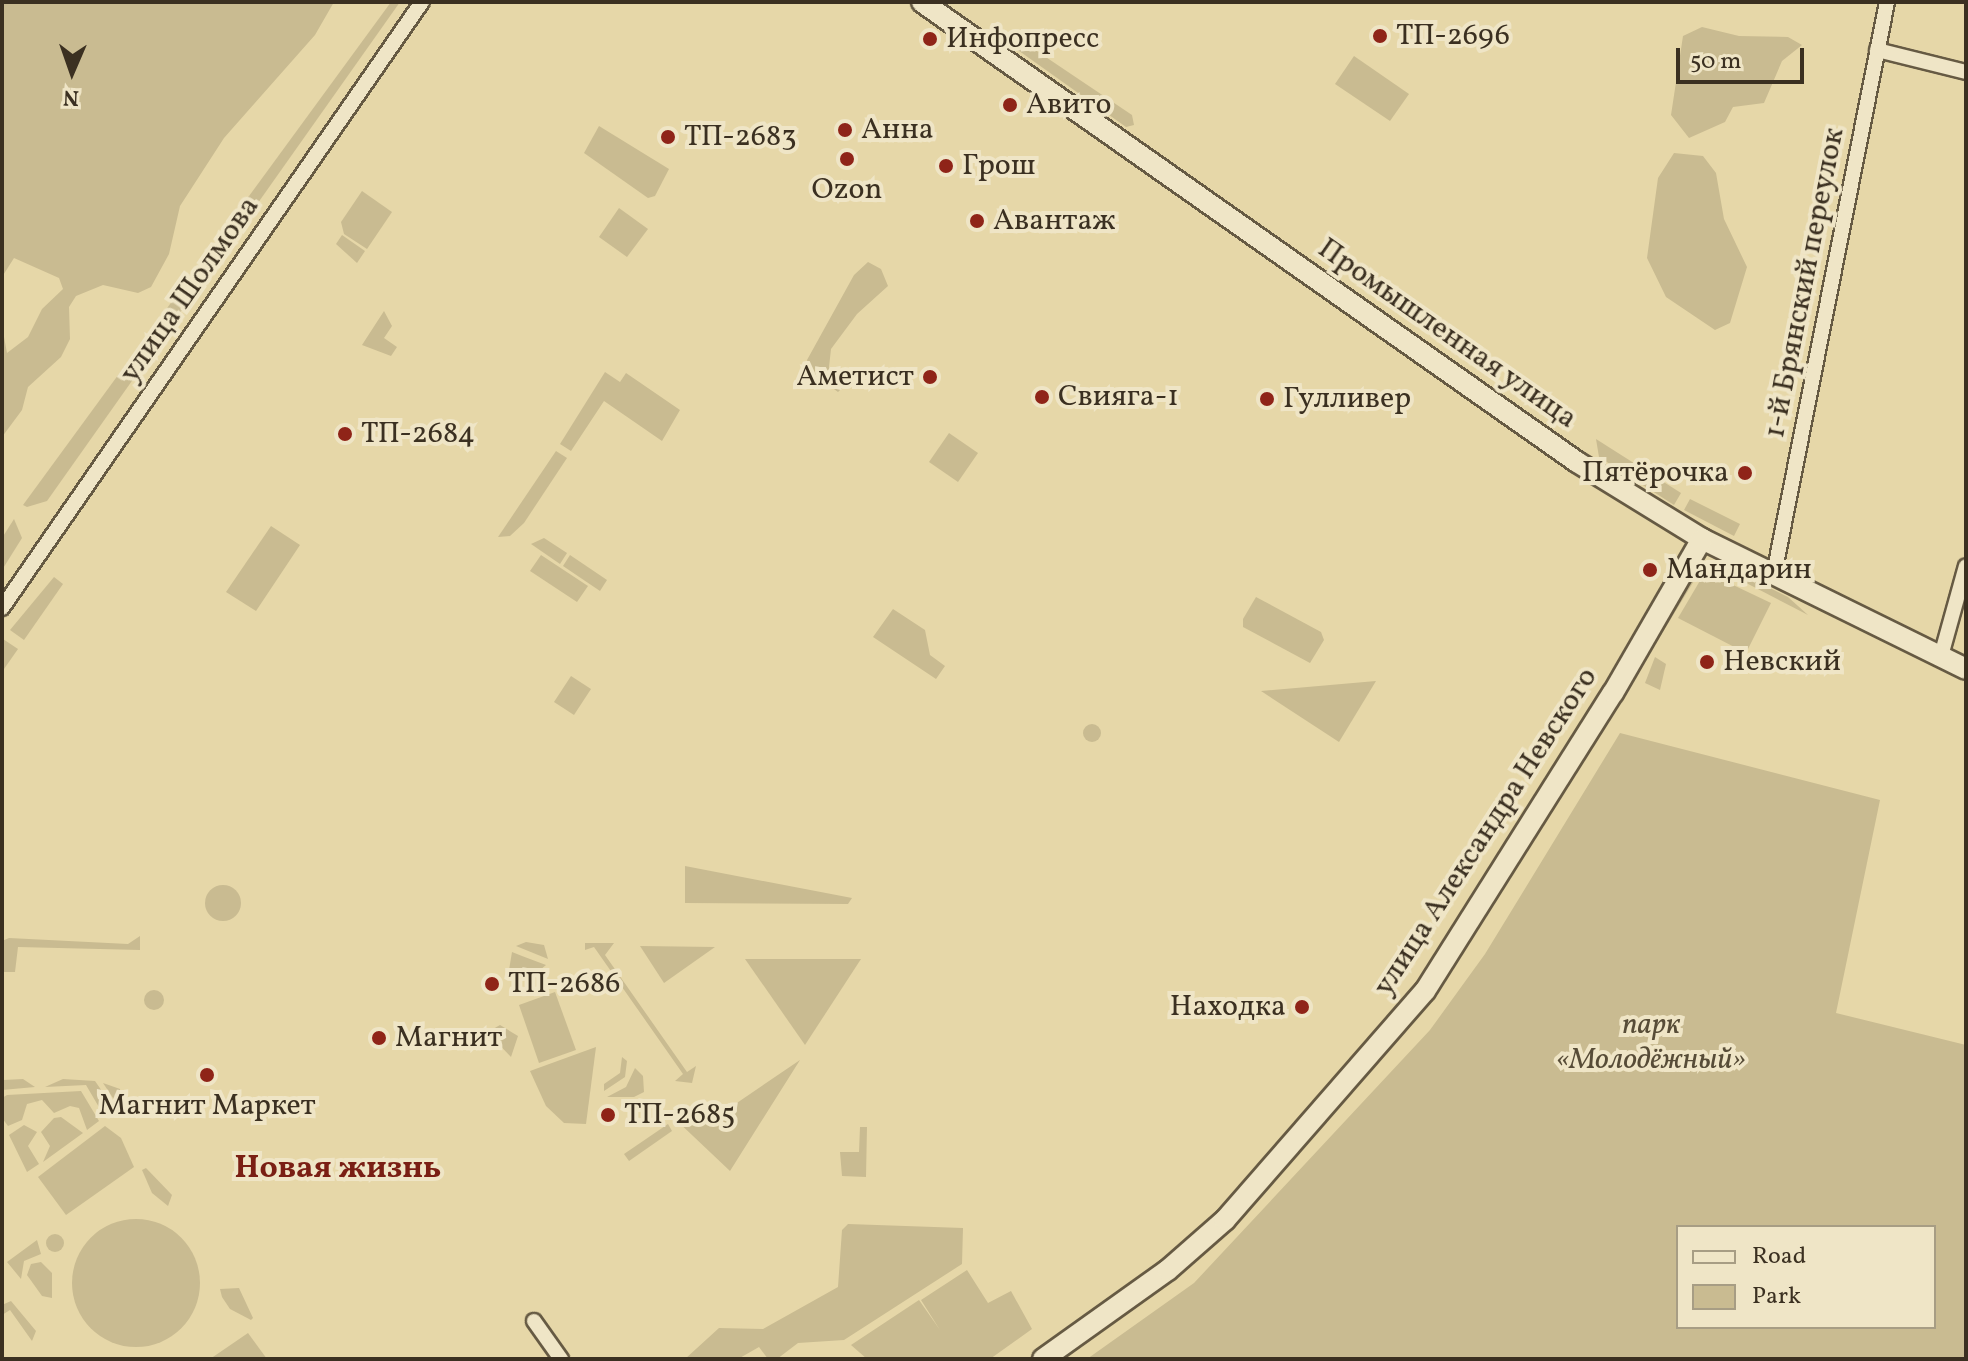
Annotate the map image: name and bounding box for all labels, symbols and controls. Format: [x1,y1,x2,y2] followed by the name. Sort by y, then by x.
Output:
[1396,18,1510,54] place label: ТП-2696
[946,21,1100,57] place label: Инфопресc
[1371,27,1389,45] marker: ТП-2696
[921,30,939,48] marker: Инфопресc
[32,32,112,112] north arrow
[1680,32,1808,82] scale bar
[1690,45,1742,79] text: 50 m
[63,81,80,112] text: N
[1026,87,1111,123] place label: Авито
[1001,96,1019,114] marker: Авито
[861,112,934,148] place label: Анна
[684,119,797,155] place label: ТП-2683
[836,121,854,139] marker: Анна
[1757,125,1853,441] street label: 1-й Брянский переулок
[659,128,677,146] marker: ТП-2683
[962,148,1036,184] place label: Грош
[838,150,856,168] marker: Ozon
[937,157,955,175] marker: Грош
[812,172,882,208] place label: Ozon
[113,190,267,390] street label: улица Шолмова
[993,203,1116,239] place label: Авантаж
[968,212,986,230] marker: Авантаж
[1310,231,1584,437] street label: Промышленная улица
[796,359,914,395] place label: Аметист
[921,368,939,386] marker: Аметист
[1058,379,1179,415] place label: Свияга-1
[1283,381,1411,417] place label: Гулливер
[1033,388,1051,406] marker: Свияга-1
[1258,390,1276,408] marker: Гулливер
[361,416,475,452] place label: ТП-2684
[336,425,354,443] marker: ТП-2684
[1582,455,1729,491] place label: Пятёрочка
[1736,464,1754,482] marker: Пятёрочка
[1666,552,1812,588] place label: Мандарин
[1641,561,1659,579] marker: Мандарин
[1723,644,1841,680] place label: Невский
[1698,653,1716,671] marker: Невский
[1366,661,1606,1003] street label: улица Александра Невского
[508,966,620,1002] place label: ТП-2686
[483,975,501,993] marker: ТП-2686
[1170,989,1286,1025] place label: Находка
[1293,998,1311,1016] marker: Находка
[1556,1007,1746,1078] park label: парк «Молодёжный»
[395,1020,502,1056] place label: Магнит
[370,1029,388,1047] marker: Магнит
[198,1066,216,1084] marker: Магнит Маркет
[98,1088,316,1124] place label: Магнит Маркет
[624,1097,735,1133] place label: ТП-2685
[599,1106,617,1124] marker: ТП-2685
[235,1150,441,1188] district label: Новая жизнь
[1676,1225,1936,1329] legend
[1752,1240,1806,1274] text: Road
[1752,1280,1801,1314] text: Park

